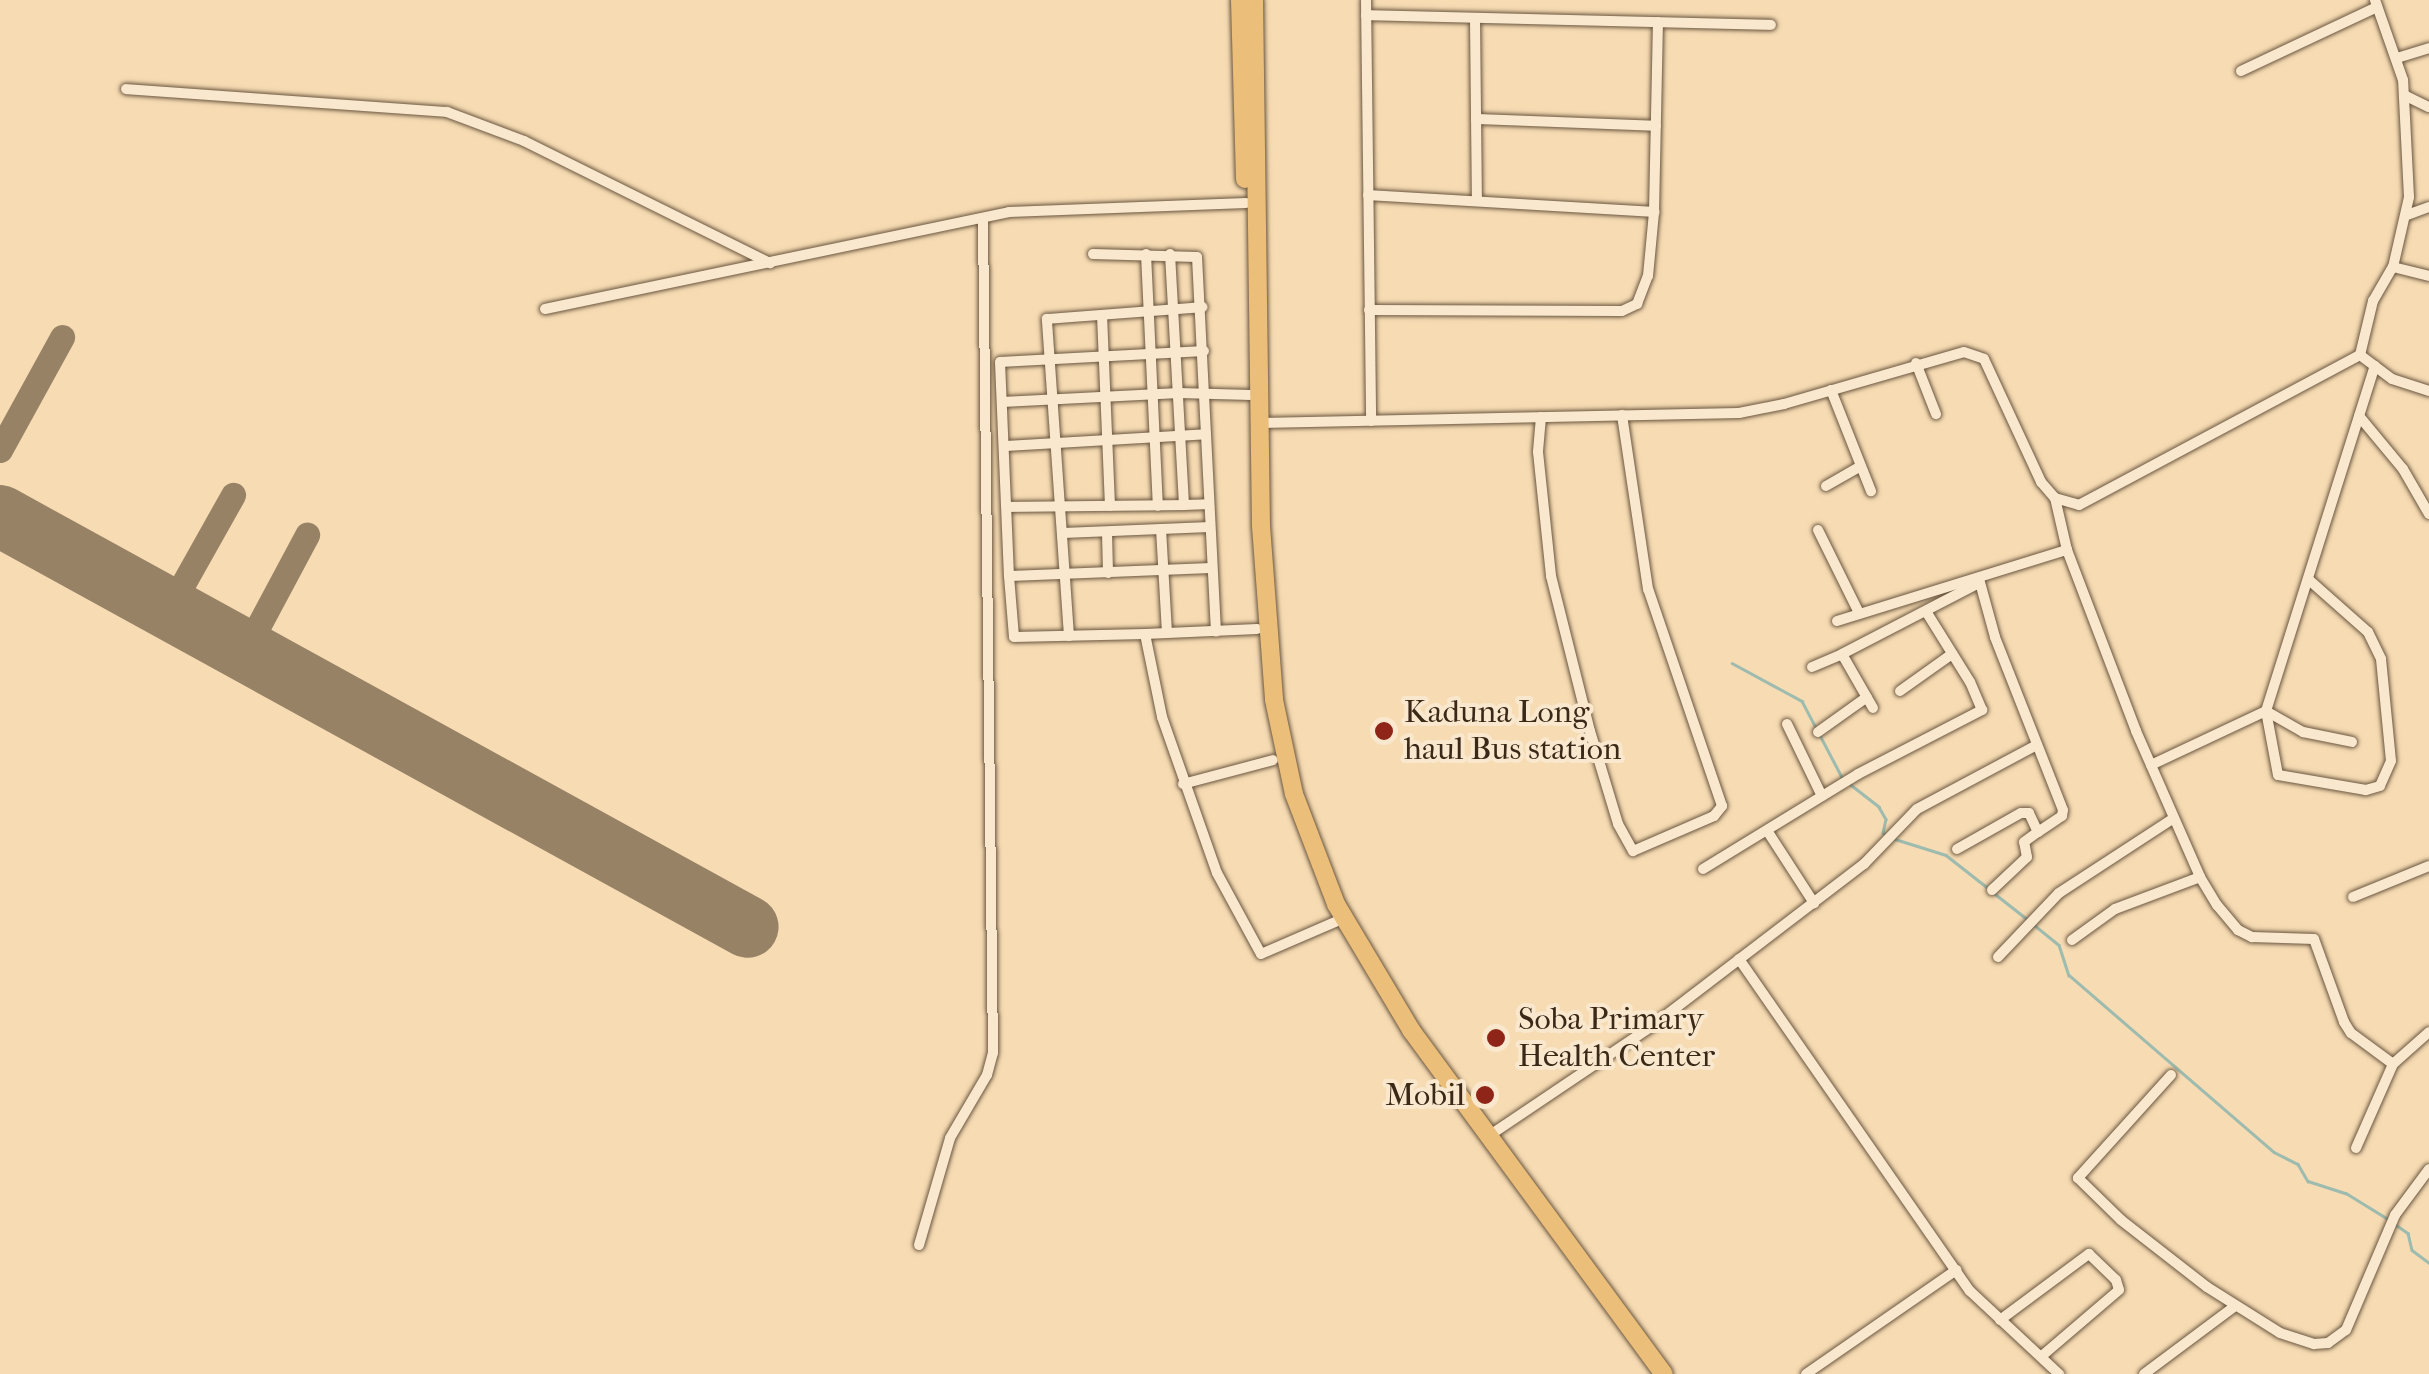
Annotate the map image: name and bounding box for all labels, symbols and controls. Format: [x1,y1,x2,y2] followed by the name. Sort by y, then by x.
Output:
[1404,694,1621,769] place label: Kaduna Long haul Bus station
[1373,720,1395,742] marker: Kaduna Long haul Bus station
[1518,1001,1715,1076] place label: Soba Primary Health Center
[1483,1025,1509,1051] marker: Soba Primary Health Center
[1385,1076,1465,1114] place label: Mobil
[1474,1084,1496,1106] marker: Mobil

